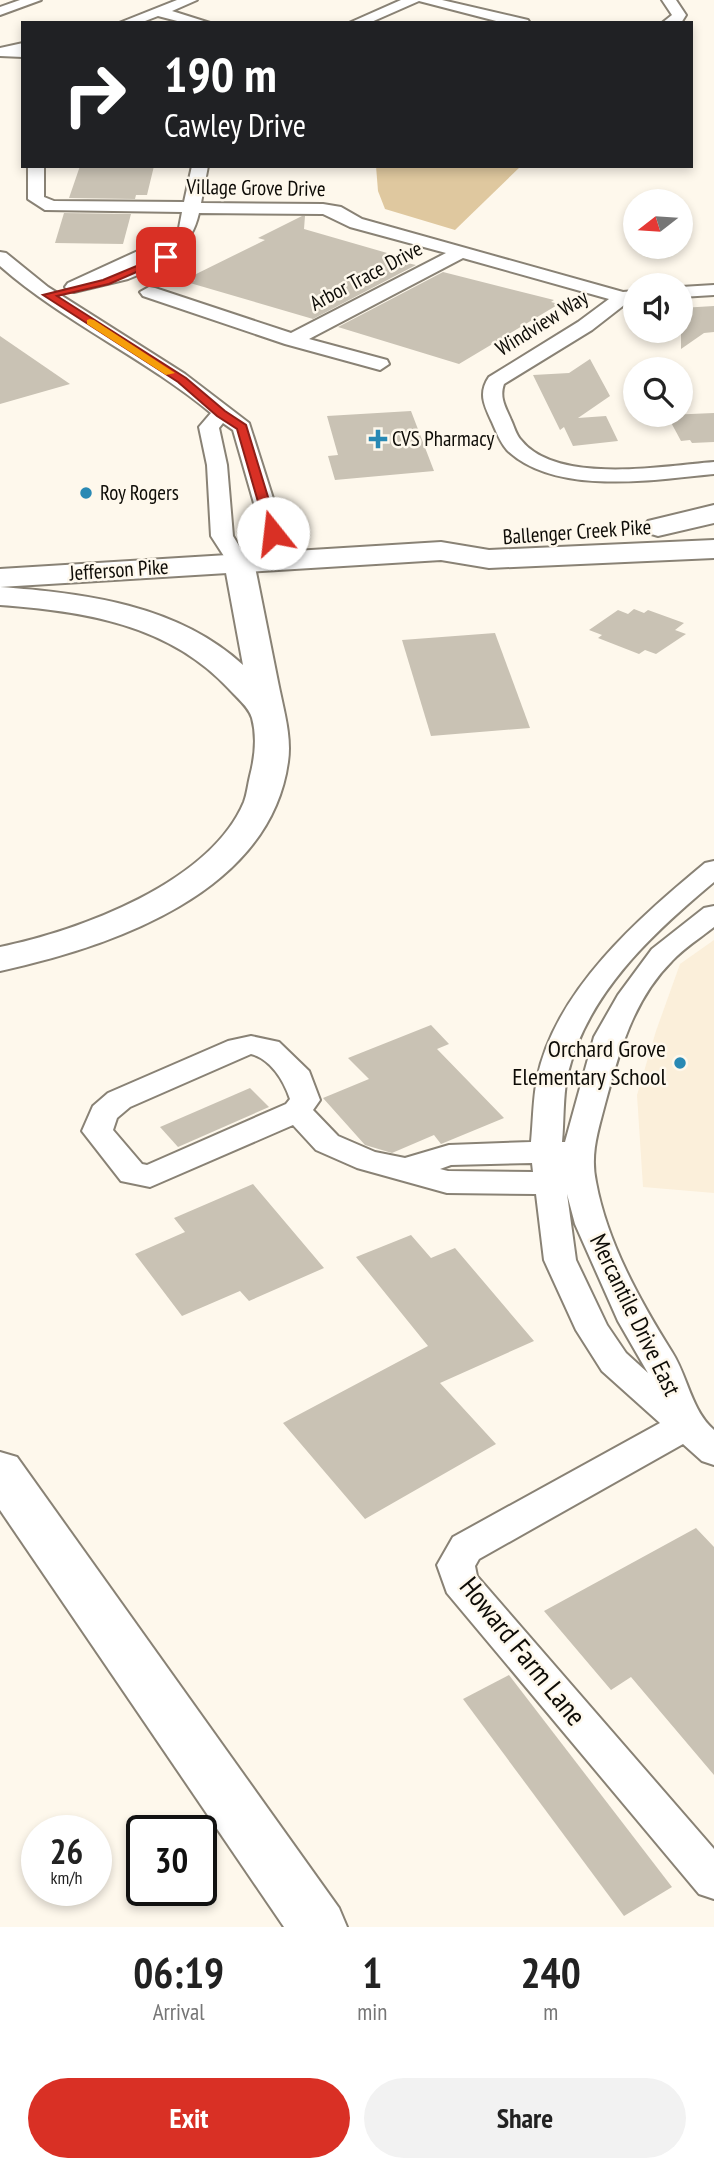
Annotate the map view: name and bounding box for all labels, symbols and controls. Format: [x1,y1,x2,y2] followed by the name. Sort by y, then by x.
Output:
[164,42,277,106] text: 190 m
[49,49,140,140] icon: right
[164,104,306,146] text: Cawley Drive
[185,173,326,202] street label: Village Grove Drive
[623,189,693,259] north arrow
[623,189,693,427] map controls
[136,227,196,287] pin
[305,235,427,317] street label: Arbor Trace Drive
[147,238,185,276] icon: arrive
[623,273,693,343] button: sound
[490,284,593,362] street label: Windview Way
[623,357,693,427] button: search
[392,425,494,452] place label: CVS Pharmacy
[370,431,386,447] marker: CVS Pharmacy
[100,479,179,506] place label: Roy Rogers
[78,485,94,501] marker: Roy Rogers
[236,496,310,570] position arrow
[502,513,652,550] street label: Ballenger Creek Pike
[68,553,169,587] street label: Jefferson Pike
[512,1033,666,1092] place label: Orchard Grove Elementary School
[672,1055,688,1071] marker: Orchard Grove Elementary School
[583,1229,688,1401] street label: Mercantile Drive East
[452,1569,595,1733] street label: Howard Farm Lane
[126,1815,217,1906] speed limit sign: 30
[50,1828,83,1874] text: 26
[51,1866,82,1889] text: km/h
[133,1945,224,2000] text: 06:19
[362,1945,382,2000] text: 1
[521,1945,581,2000] text: 240
[153,1997,205,2026] text: Arrival
[357,1997,387,2026] text: min
[543,1997,558,2026] text: m
[28,2078,350,2158] button: Exit
[364,2078,686,2158] button: Share

